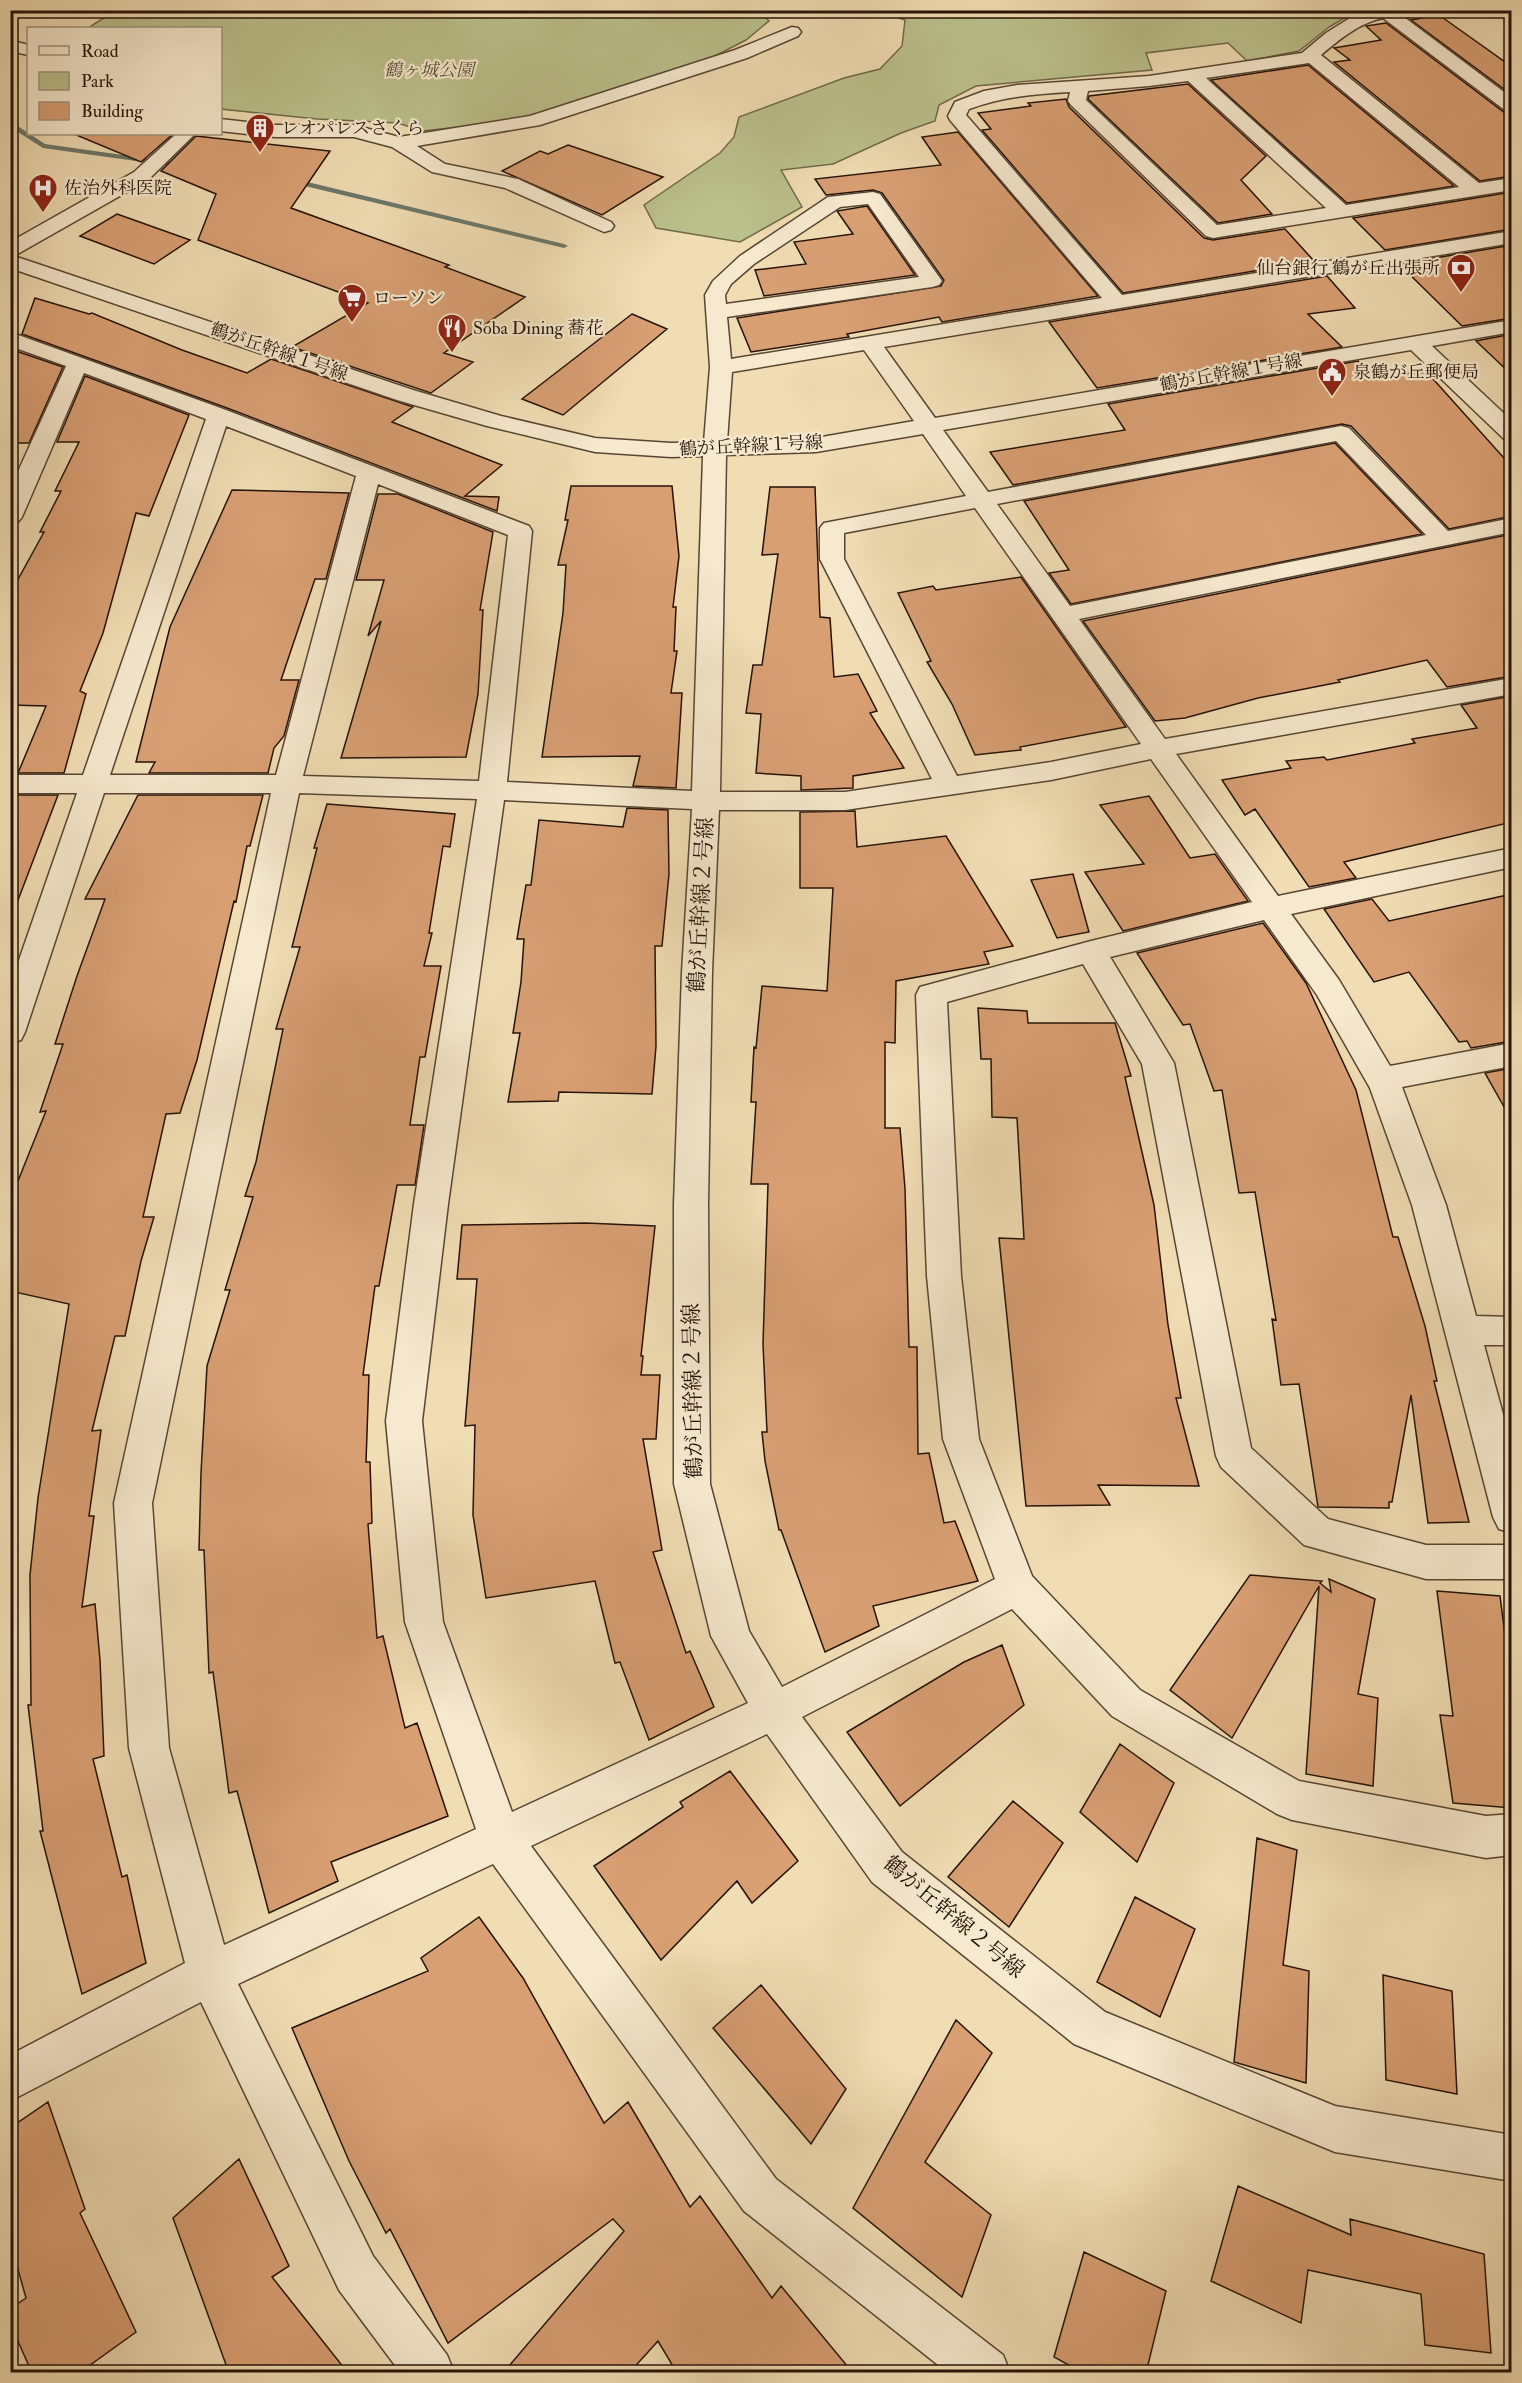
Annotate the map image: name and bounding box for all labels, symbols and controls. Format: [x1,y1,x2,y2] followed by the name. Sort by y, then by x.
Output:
[27,27,222,135] legend
[81,40,119,63] text: Road
[384,59,477,82] park label: 鶴ヶ城公園
[81,70,114,93] text: Park
[81,100,144,123] text: Building
[244,112,276,154] building icon: レオパレスさくら
[281,117,424,140] place label: レオパレスさくら
[27,172,59,214] hospital icon: 佐治外科医院
[64,177,172,200] place label: 佐治外科医院
[1445,252,1477,294] bank icon: 仙台銀行 鶴が丘出張所
[1256,257,1440,280] place label: 仙台銀行 鶴が丘出張所
[336,282,368,324] supermarket icon: ローソン
[373,287,444,310] place label: ローソン
[436,312,468,354] restaurant icon: Soba Dining 蕎花
[473,317,603,340] place label: Soba Dining 蕎花
[207,318,351,386] street label: 鶴が丘幹線１号線
[1158,349,1304,397] street label: 鶴が丘幹線１号線
[1316,356,1348,398] public building icon: 泉鶴が丘郵便局
[1353,361,1479,384] place label: 泉鶴が丘郵便局
[678,431,824,461] street label: 鶴が丘幹線１号線
[682,816,720,994] street label: 鶴が丘幹線２号線
[677,1303,709,1479] street label: 鶴が丘幹線２号線
[878,1850,1030,1984] street label: 鶴が丘幹線２号線

